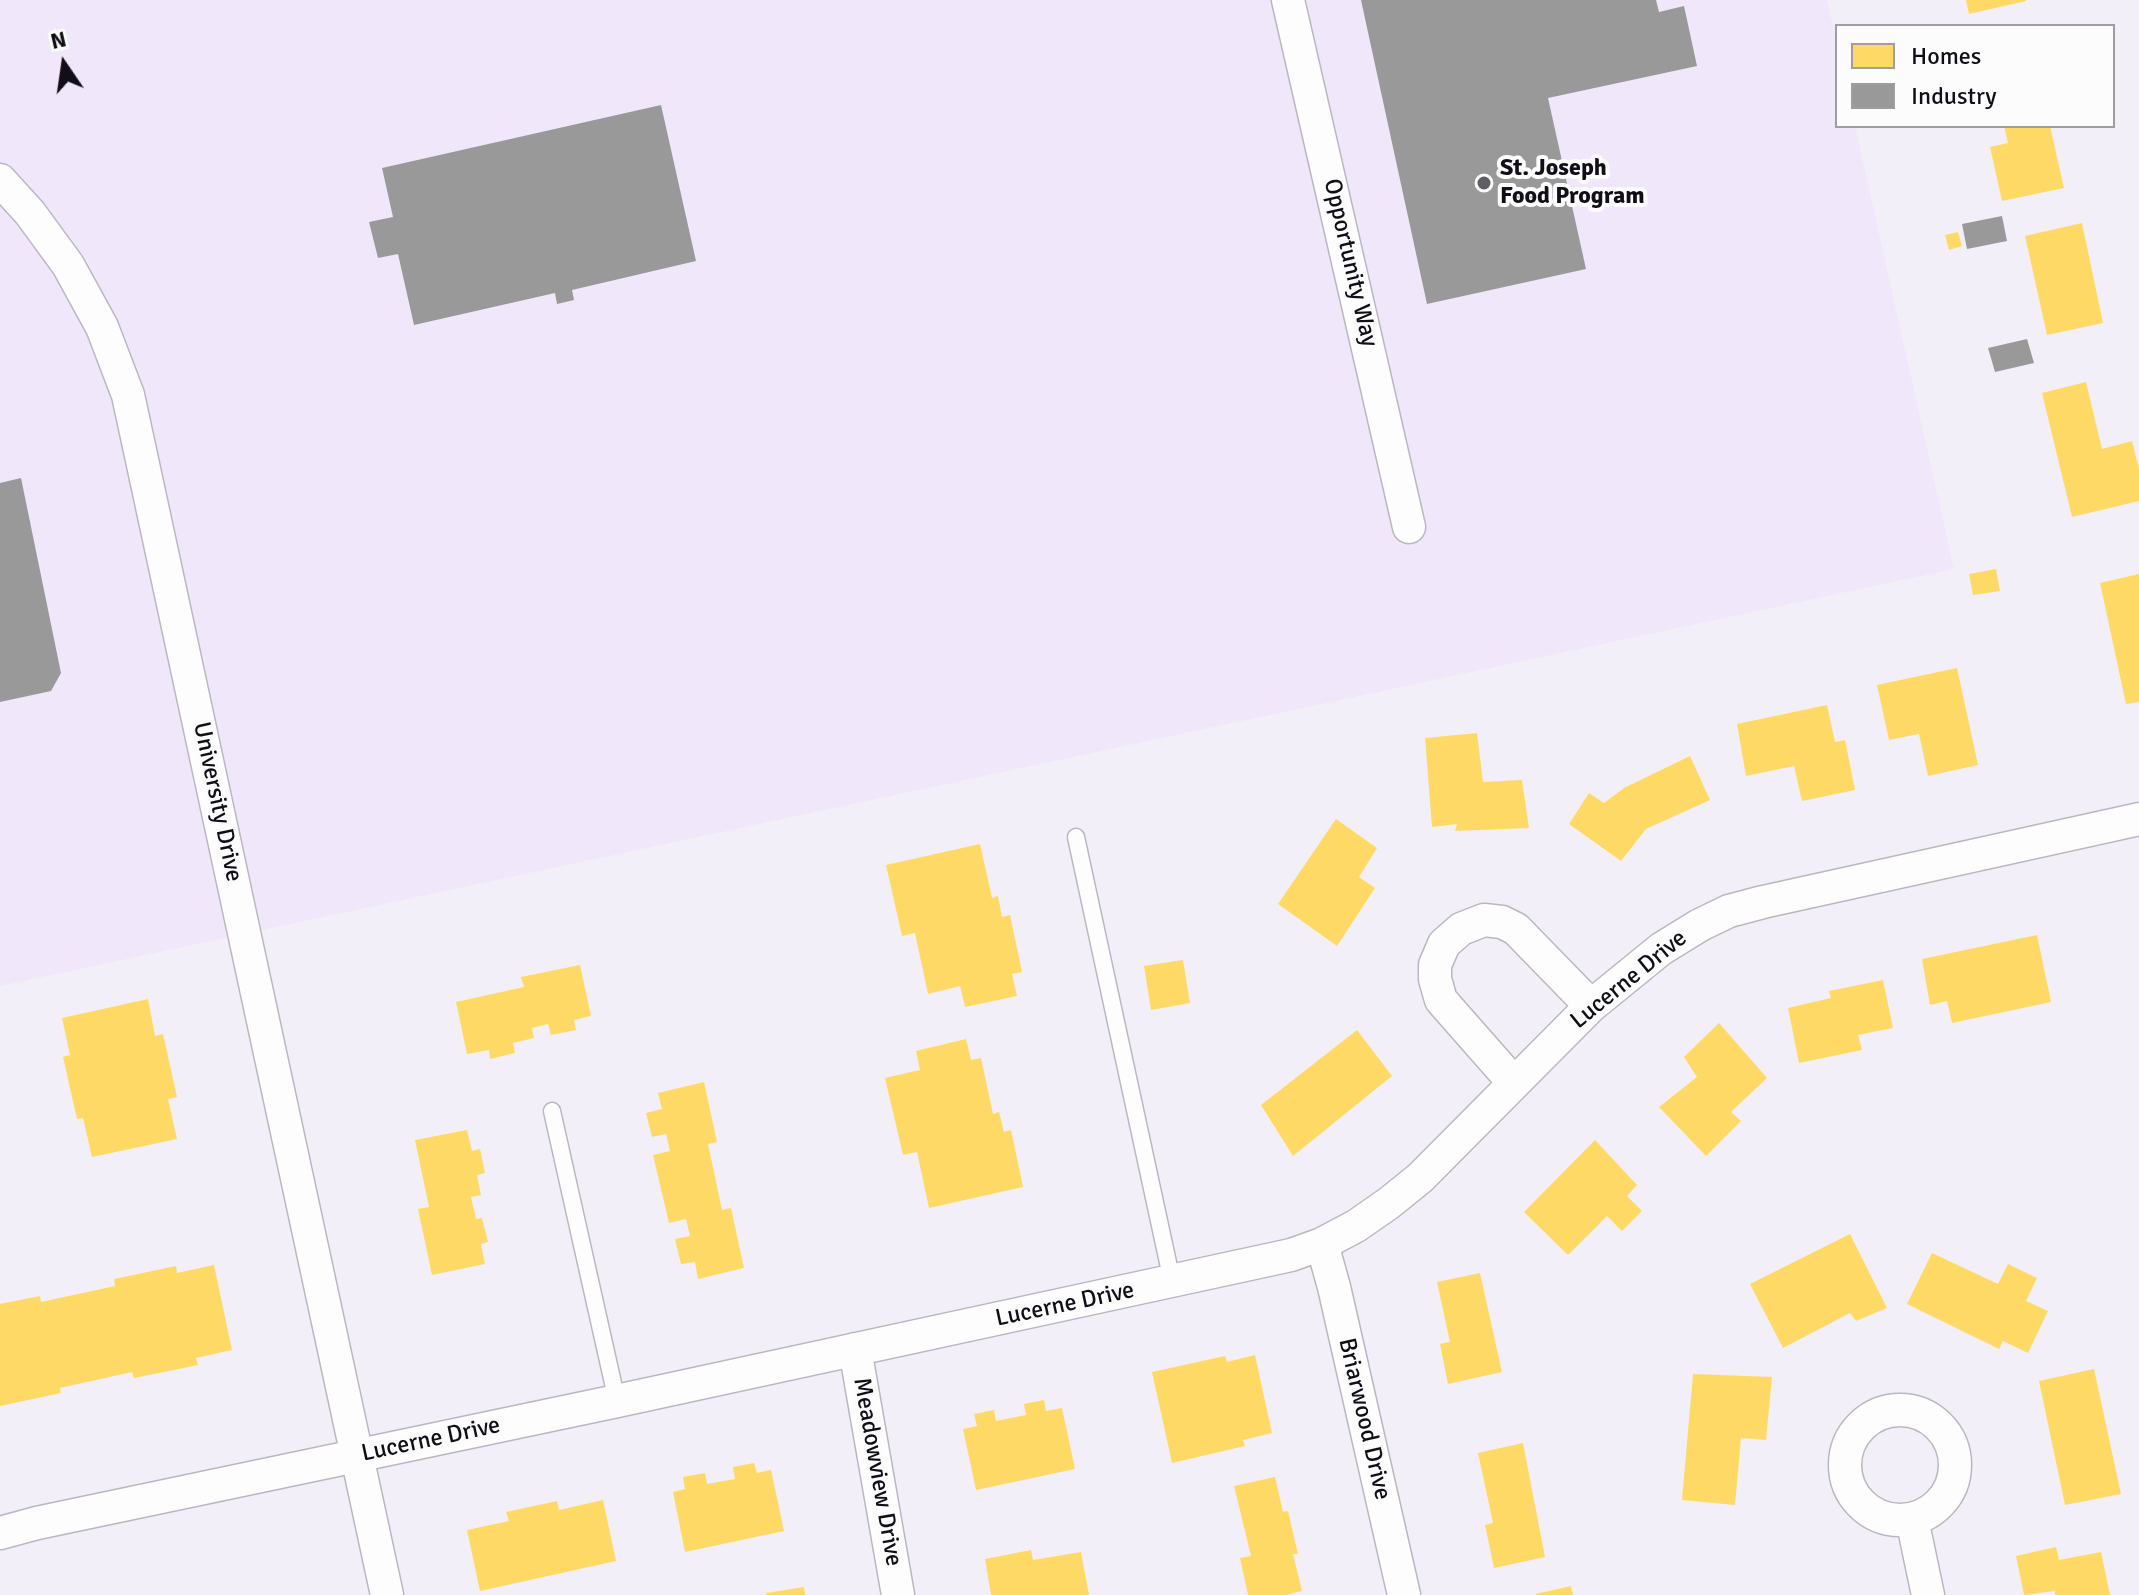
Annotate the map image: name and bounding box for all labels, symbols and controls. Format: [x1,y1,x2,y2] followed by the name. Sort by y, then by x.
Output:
[24,24,104,104] north arrow
[1835,24,2115,128] legend
[48,25,69,55] text: N
[1911,41,1981,71] text: Homes
[1911,81,1997,111] text: Industry
[1500,155,1645,211] place label: St. Joseph Food Program
[1475,174,1493,192] marker: St. Joseph Food Program
[1317,176,1383,350] street label: Opportunity Way
[186,720,248,884] street label: University Drive
[1565,924,1693,1036] street label: Lucerne Drive
[993,1276,1137,1334] street label: Lucerne Drive
[1331,1335,1397,1503] street label: Briarwood Drive
[846,1375,908,1569] street label: Meadowview Drive
[359,1411,503,1469] street label: Lucerne Drive

